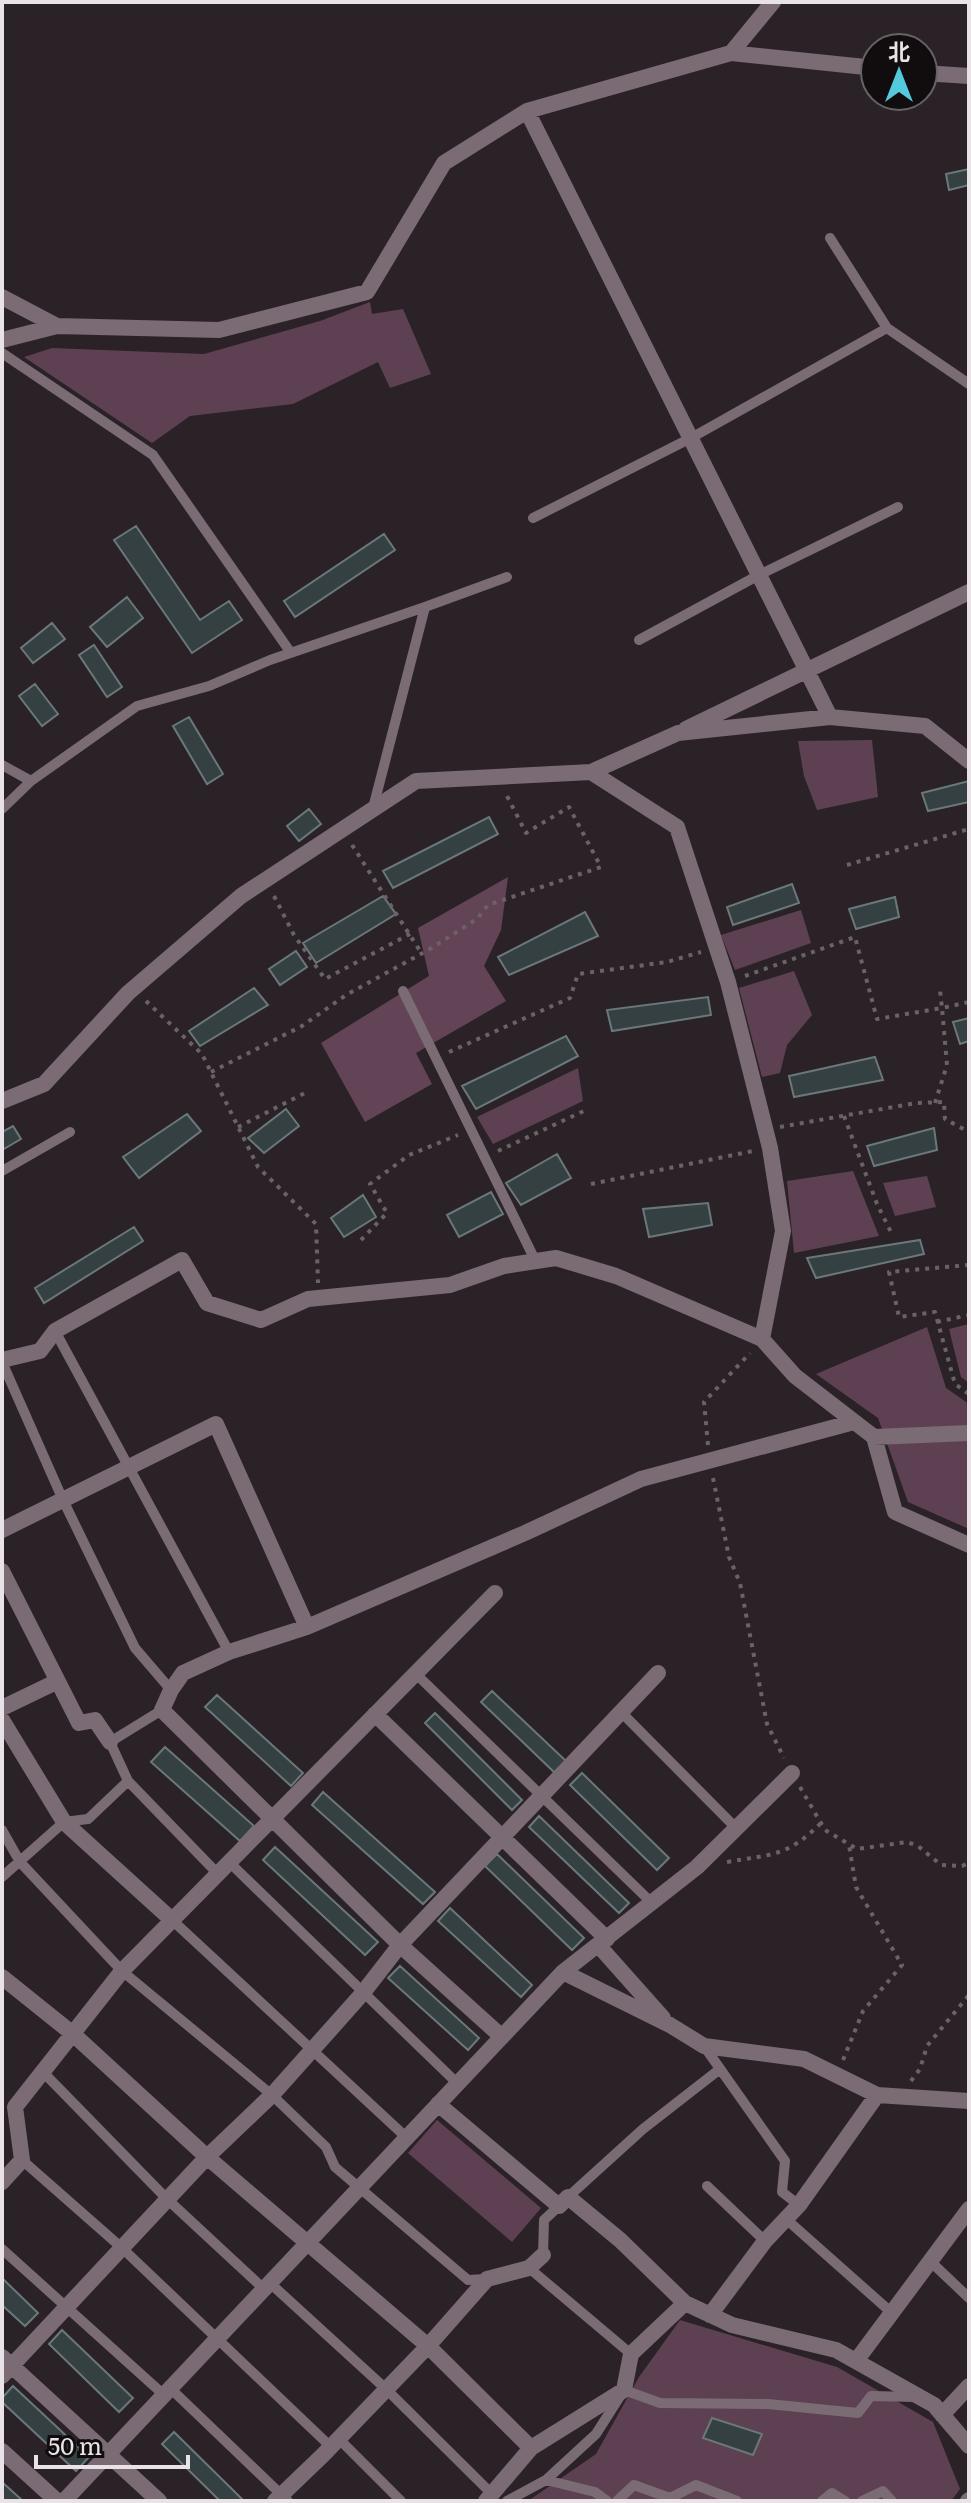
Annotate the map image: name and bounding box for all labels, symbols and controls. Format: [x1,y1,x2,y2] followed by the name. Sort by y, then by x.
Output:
[859,32,939,112] north arrow
[888,34,910,67] text: 北
[36,2419,188,2469] scale bar
[48,2427,102,2462] text: 50 m

